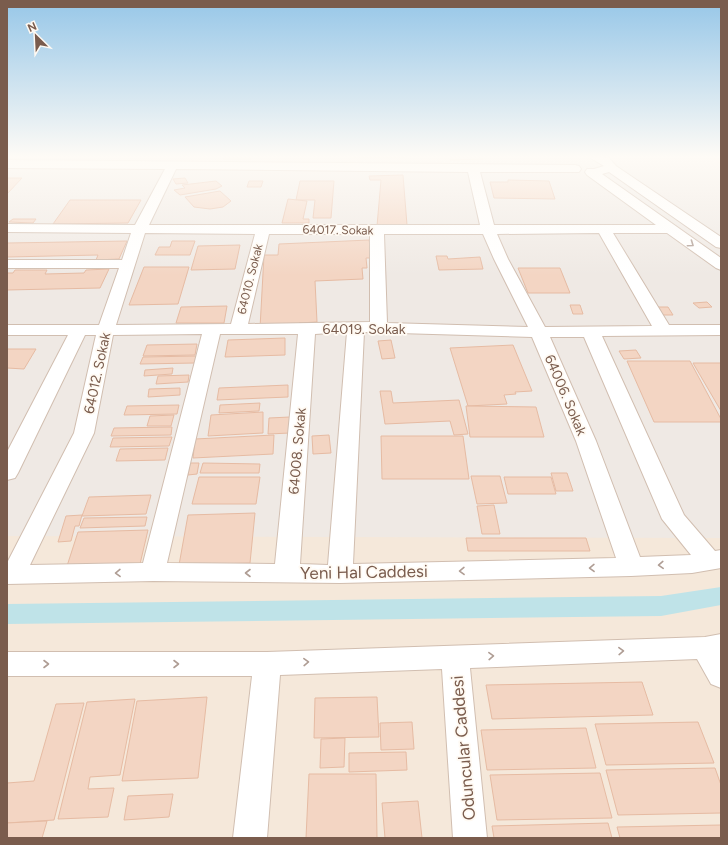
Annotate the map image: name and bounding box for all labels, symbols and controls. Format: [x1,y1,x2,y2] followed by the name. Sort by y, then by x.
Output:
[16,16,56,56] north arrow
[26,20,39,35] text: N
[303,222,374,238] street label: 64017. Sokak
[686,239,693,246] one-way arrow
[234,242,266,316] street label: 64010. Sokak
[323,321,406,338] street label: 64019. Sokak
[81,331,114,415] street label: 64012. Sokak
[541,352,590,438] street label: 64006. Sokak
[285,407,310,495] street label: 64008. Sokak
[300,561,428,583] street label: Yeni Hal Caddesi
[658,561,664,570] one-way arrow
[589,564,595,572] one-way arrow
[459,567,465,575] one-way arrow
[115,569,121,577] one-way arrow
[245,569,251,577] one-way arrow
[618,647,624,655] one-way arrow
[488,652,494,660] one-way arrow
[303,658,309,666] one-way arrow
[43,660,49,668] one-way arrow
[173,660,179,668] one-way arrow
[447,675,479,821] street label: Oduncular Caddesi

